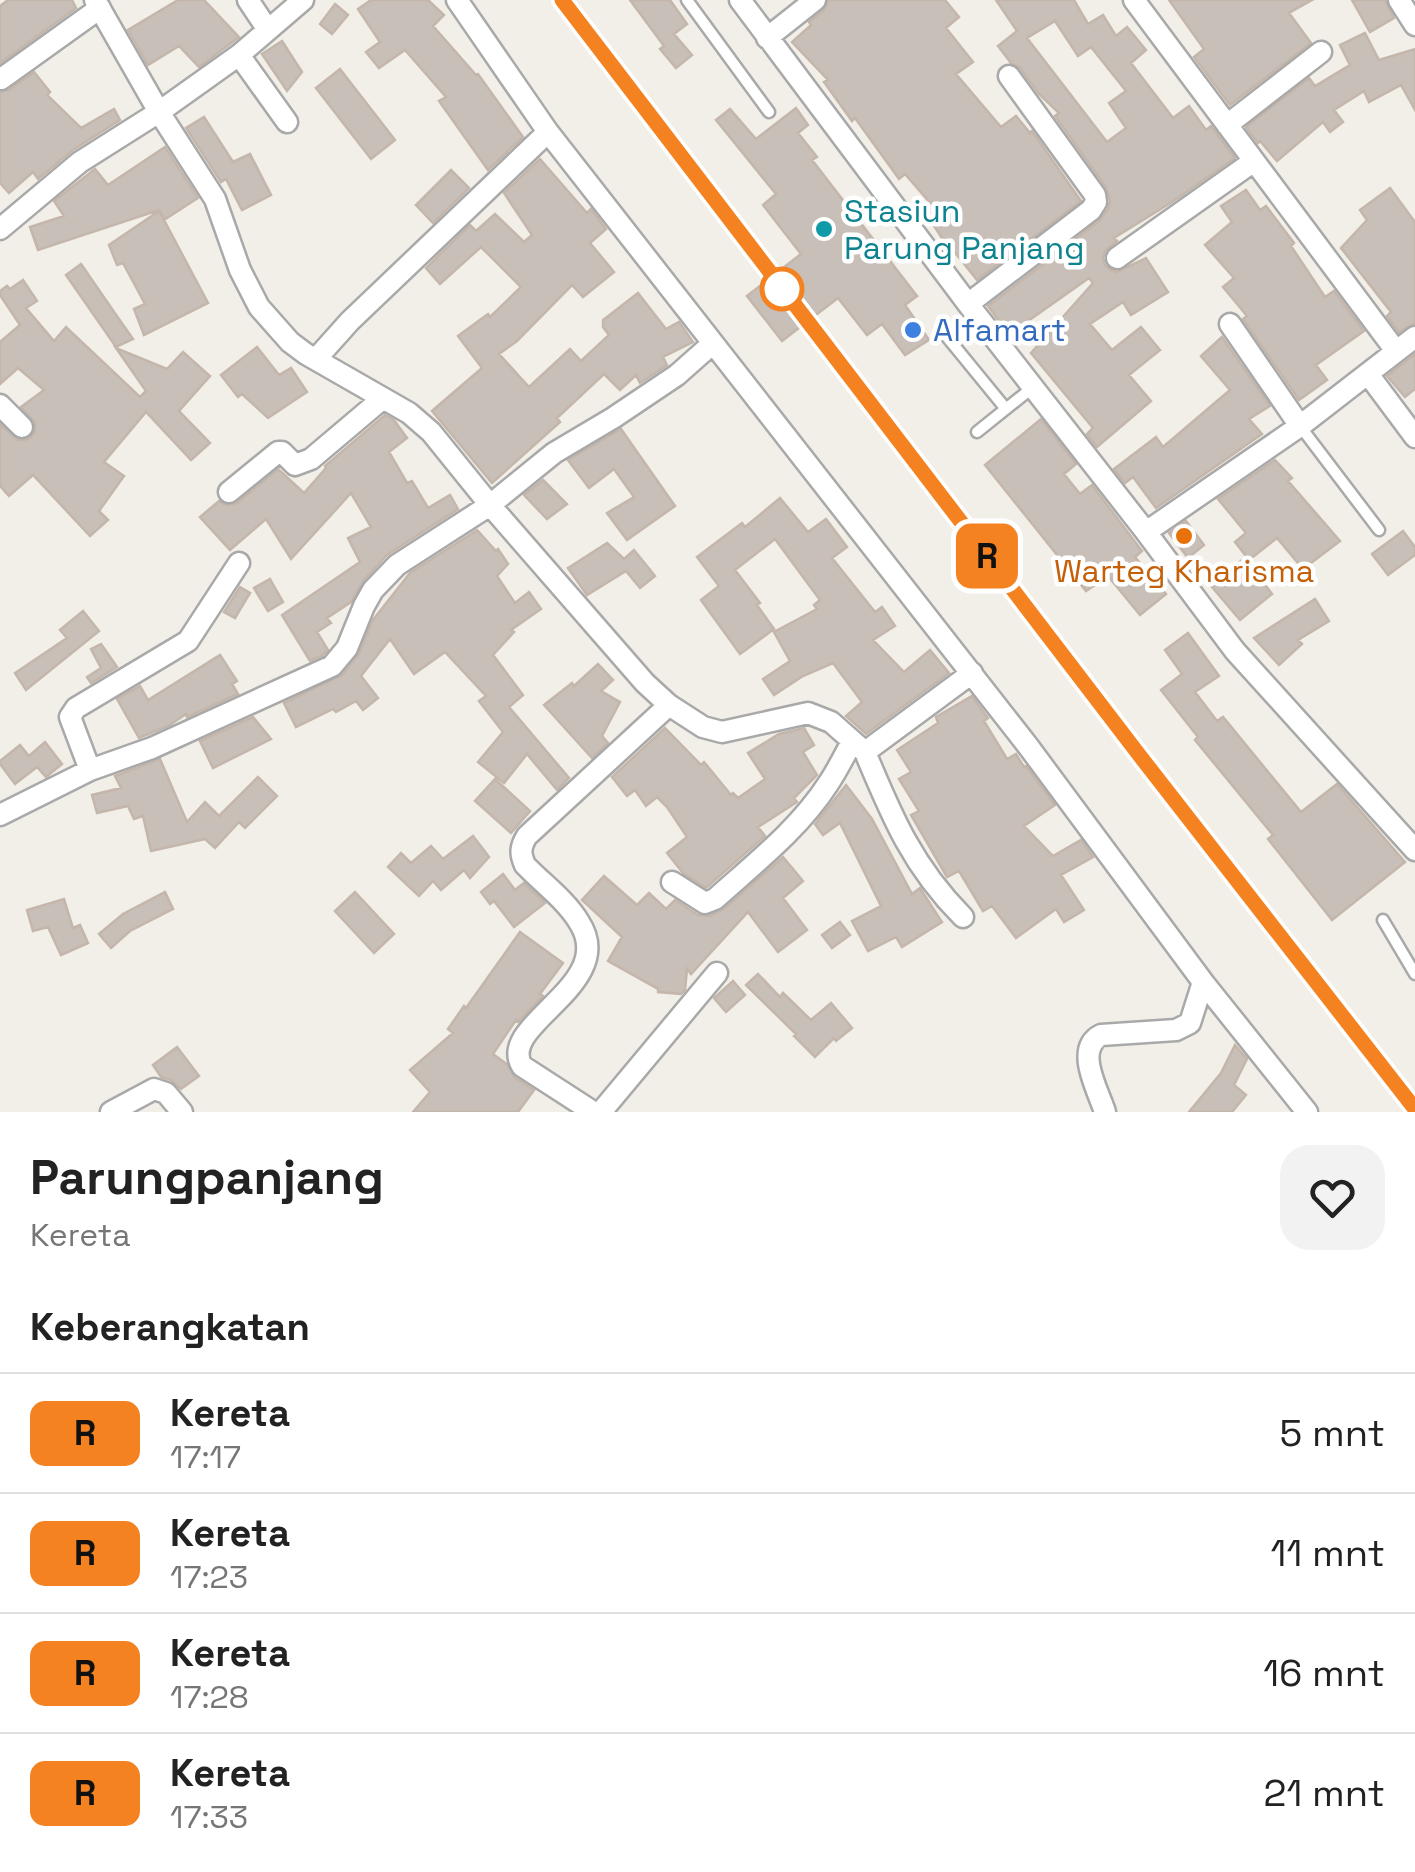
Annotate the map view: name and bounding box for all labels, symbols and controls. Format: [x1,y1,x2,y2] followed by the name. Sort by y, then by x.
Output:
[844,191,1085,268] place label: Stasiun Parung Panjang
[813,218,835,240] marker: Stasiun Parung Panjang
[761,268,803,310] unlabelled marker
[933,310,1066,350] place label: Alfamart
[902,319,924,341] marker: Alfamart
[954,524,1020,588] line badge: R
[1173,525,1195,547] marker: Warteg Kharisma
[976,534,998,578] text: R
[1054,551,1314,591] place label: Warteg Kharisma
[1280,1145,1385,1250] button: heart
[30,1147,384,1208] text: Parungpanjang
[30,1215,131,1255] text: Kereta
[30,1303,310,1351] text: Keberangkatan
[170,1389,290,1437] text: Kereta
[1280,1409,1385,1457] text: 5 mnt
[74,1411,96,1455] text: R
[170,1437,241,1477] text: 17:17
[170,1509,290,1557] text: Kereta
[1271,1529,1385,1577] text: 11 mnt
[74,1531,96,1575] text: R
[170,1557,248,1597] text: 17:23
[170,1629,290,1677] text: Kereta
[1263,1649,1385,1697] text: 16 mnt
[74,1651,96,1695] text: R
[170,1677,249,1717] text: 17:28
[170,1749,290,1797] text: Kereta
[1264,1769,1385,1817] text: 21 mnt
[74,1771,96,1815] text: R
[170,1797,248,1837] text: 17:33

